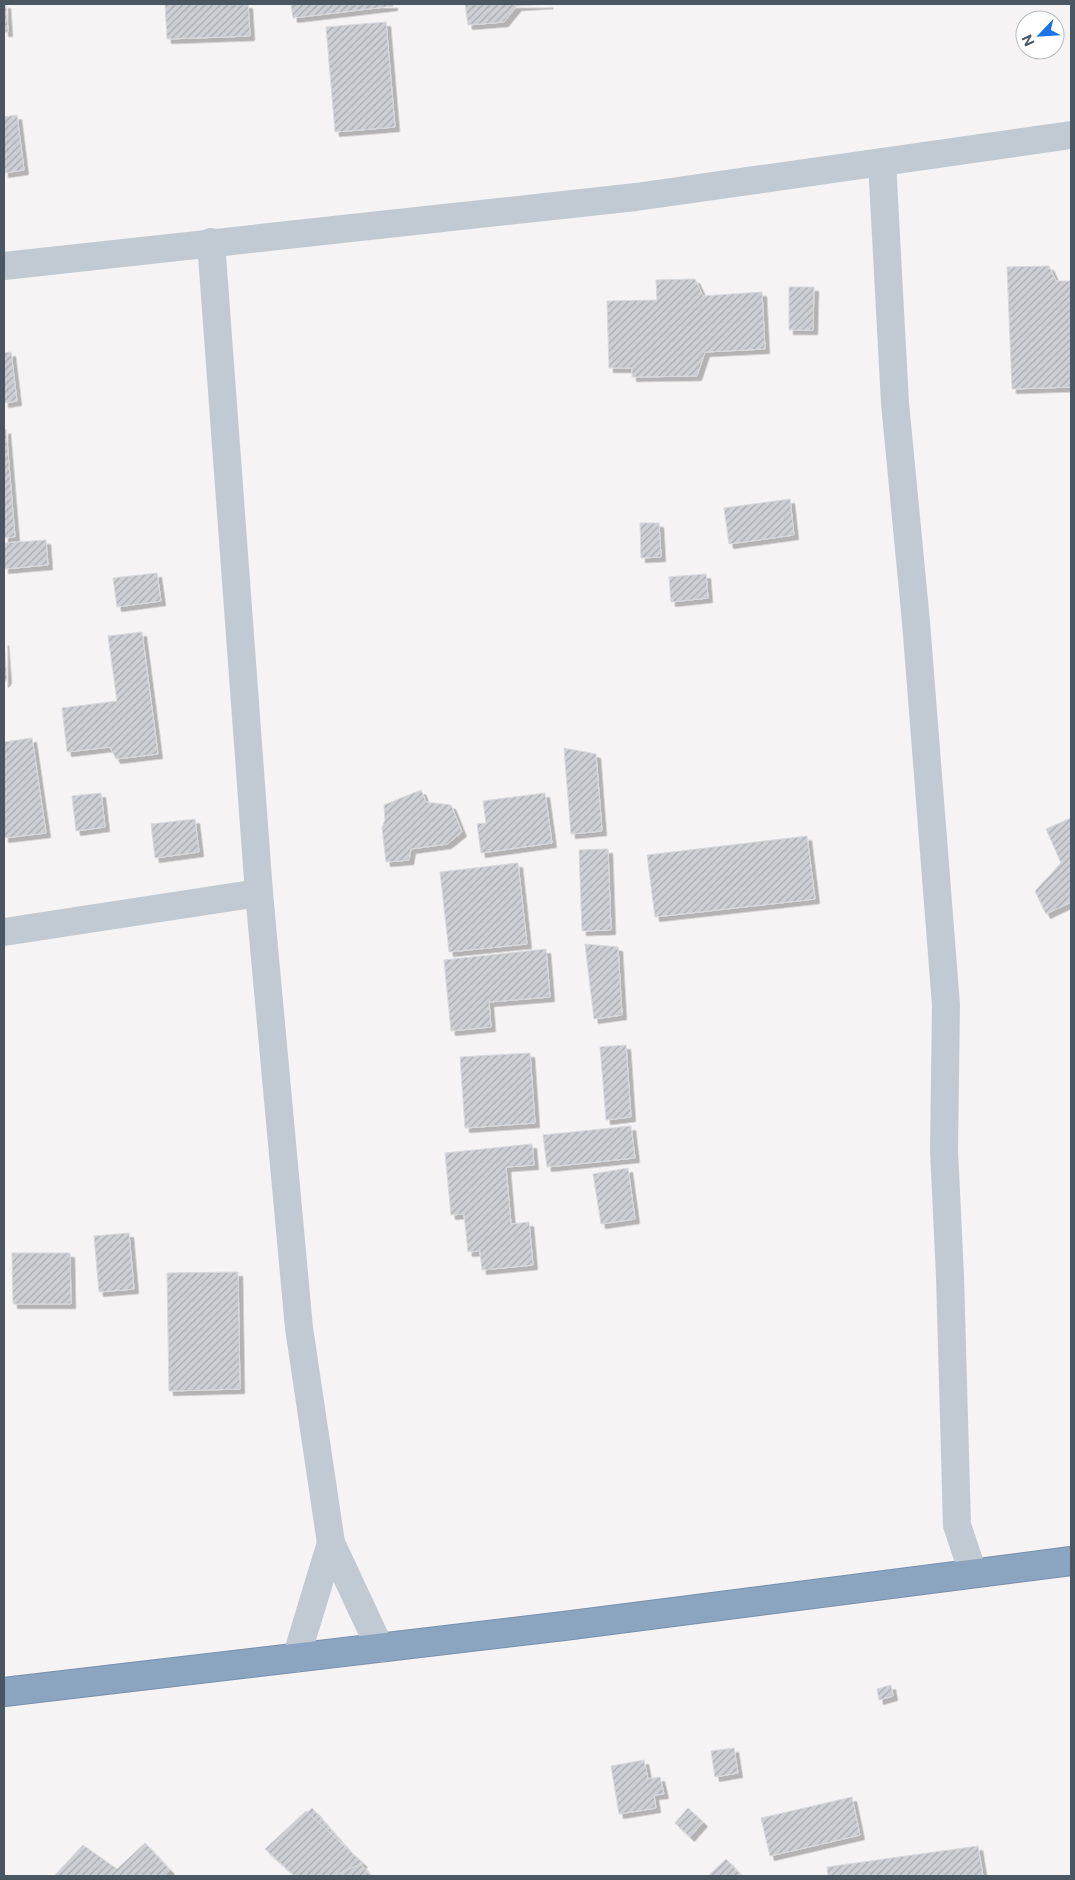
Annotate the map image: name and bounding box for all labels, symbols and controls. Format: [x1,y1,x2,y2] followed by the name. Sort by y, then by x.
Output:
[1015,10,1065,60] north arrow
[1019,32,1038,49] text: N

